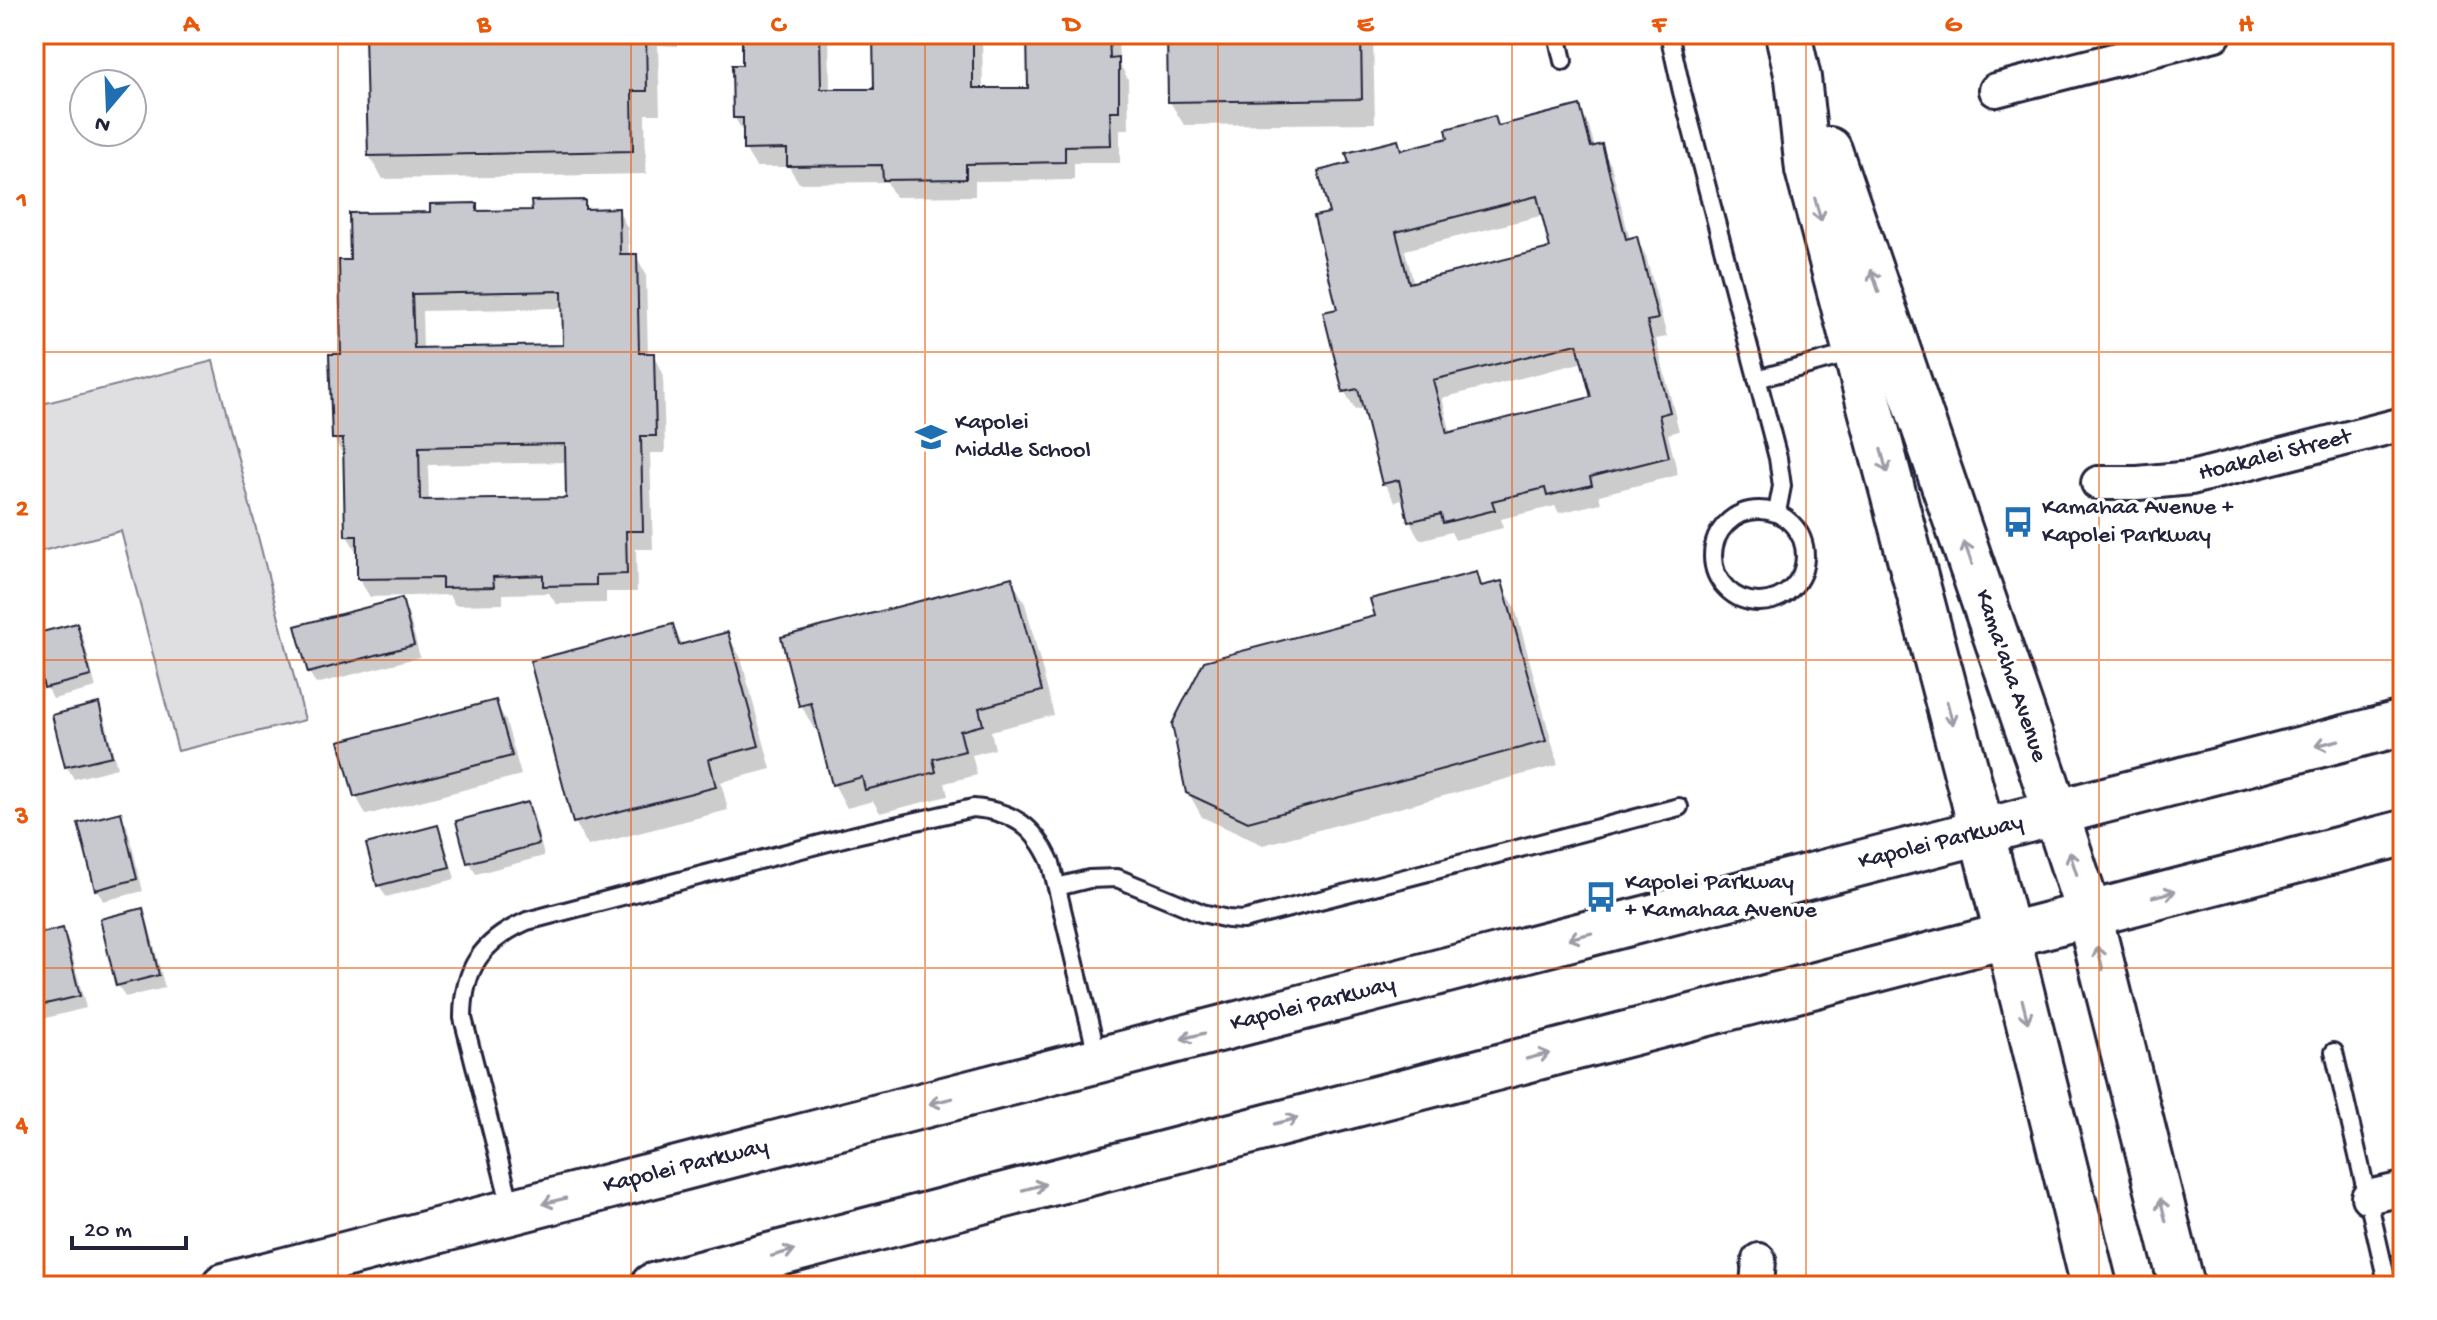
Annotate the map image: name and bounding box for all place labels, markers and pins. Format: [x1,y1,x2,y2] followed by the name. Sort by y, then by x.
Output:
[955,409,1091,466] place label: Kapolei Middle School
[914,420,948,454] school or university icon: Kapolei Middle School
[2042,494,2234,551] place label: Kamahaa Avenue + Kapolei Parkway
[2001,505,2035,539] bus stop icon: Kamahaa Avenue + Kapolei Parkway
[1625,869,1817,926] place label: Kapolei Parkway + Kamahaa Avenue
[1584,880,1618,914] bus stop icon: Kapolei Parkway + Kamahaa Avenue

